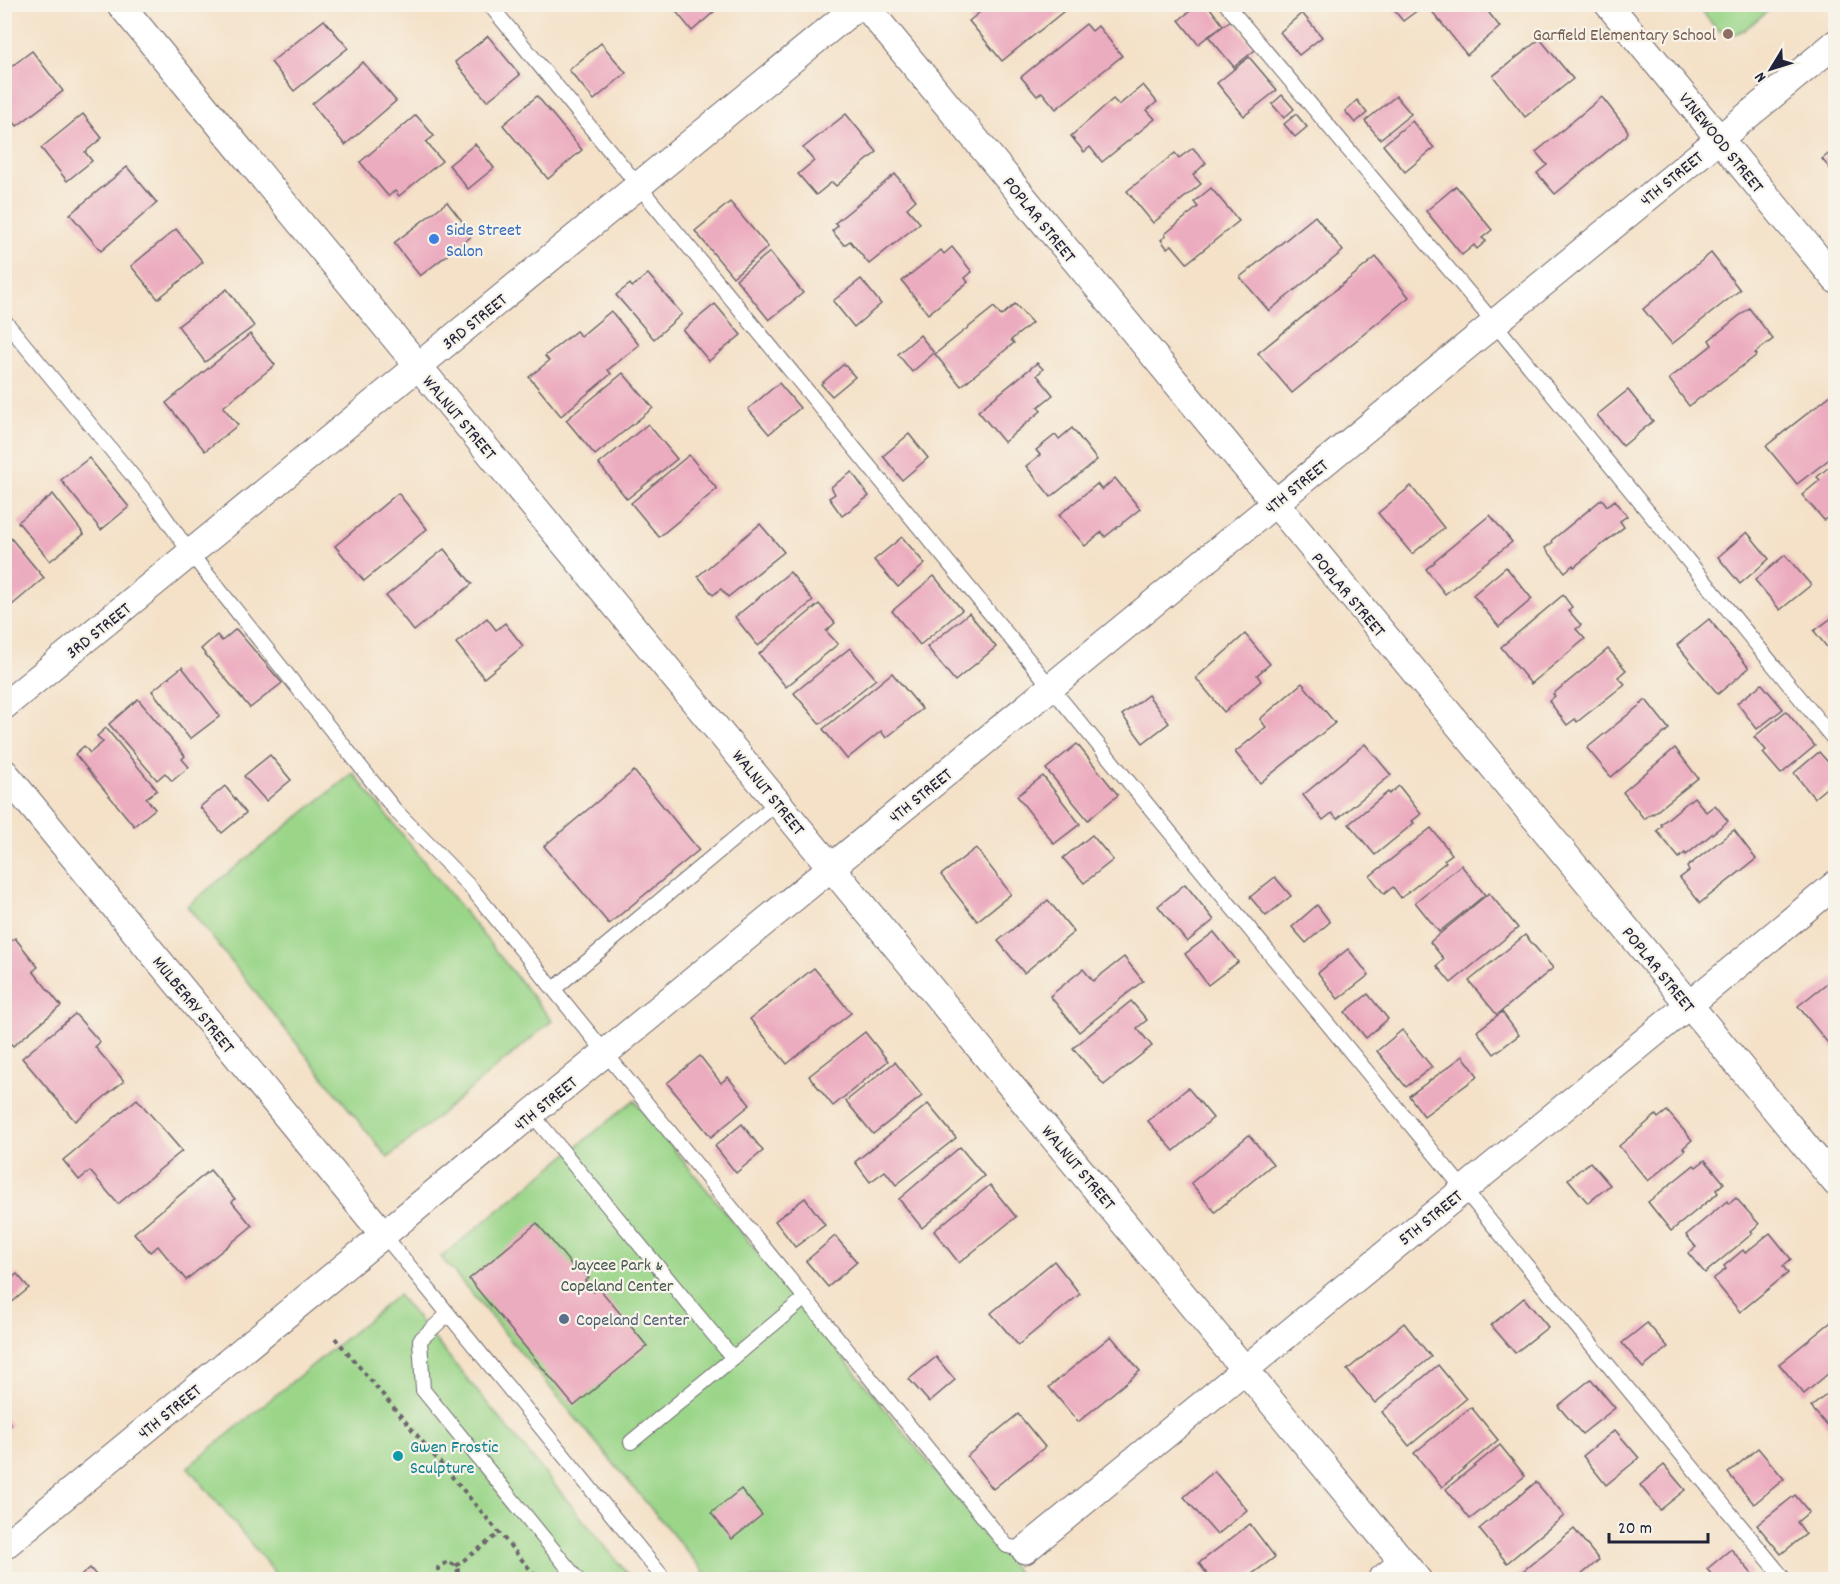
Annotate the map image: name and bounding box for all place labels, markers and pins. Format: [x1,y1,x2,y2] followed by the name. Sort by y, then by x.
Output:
[1533,24,1717,49] place label: Garfield Elementary School
[1721,27,1735,41] marker: Garfield Elementary School
[446,219,522,265] place label: Side Street Salon
[427,232,441,246] marker: Side Street Salon
[576,1309,689,1334] place label: Copeland Center
[557,1312,571,1326] marker: Copeland Center
[410,1436,499,1482] place label: Gwen Frostic Sculpture
[391,1449,405,1463] marker: Gwen Frostic Sculpture

